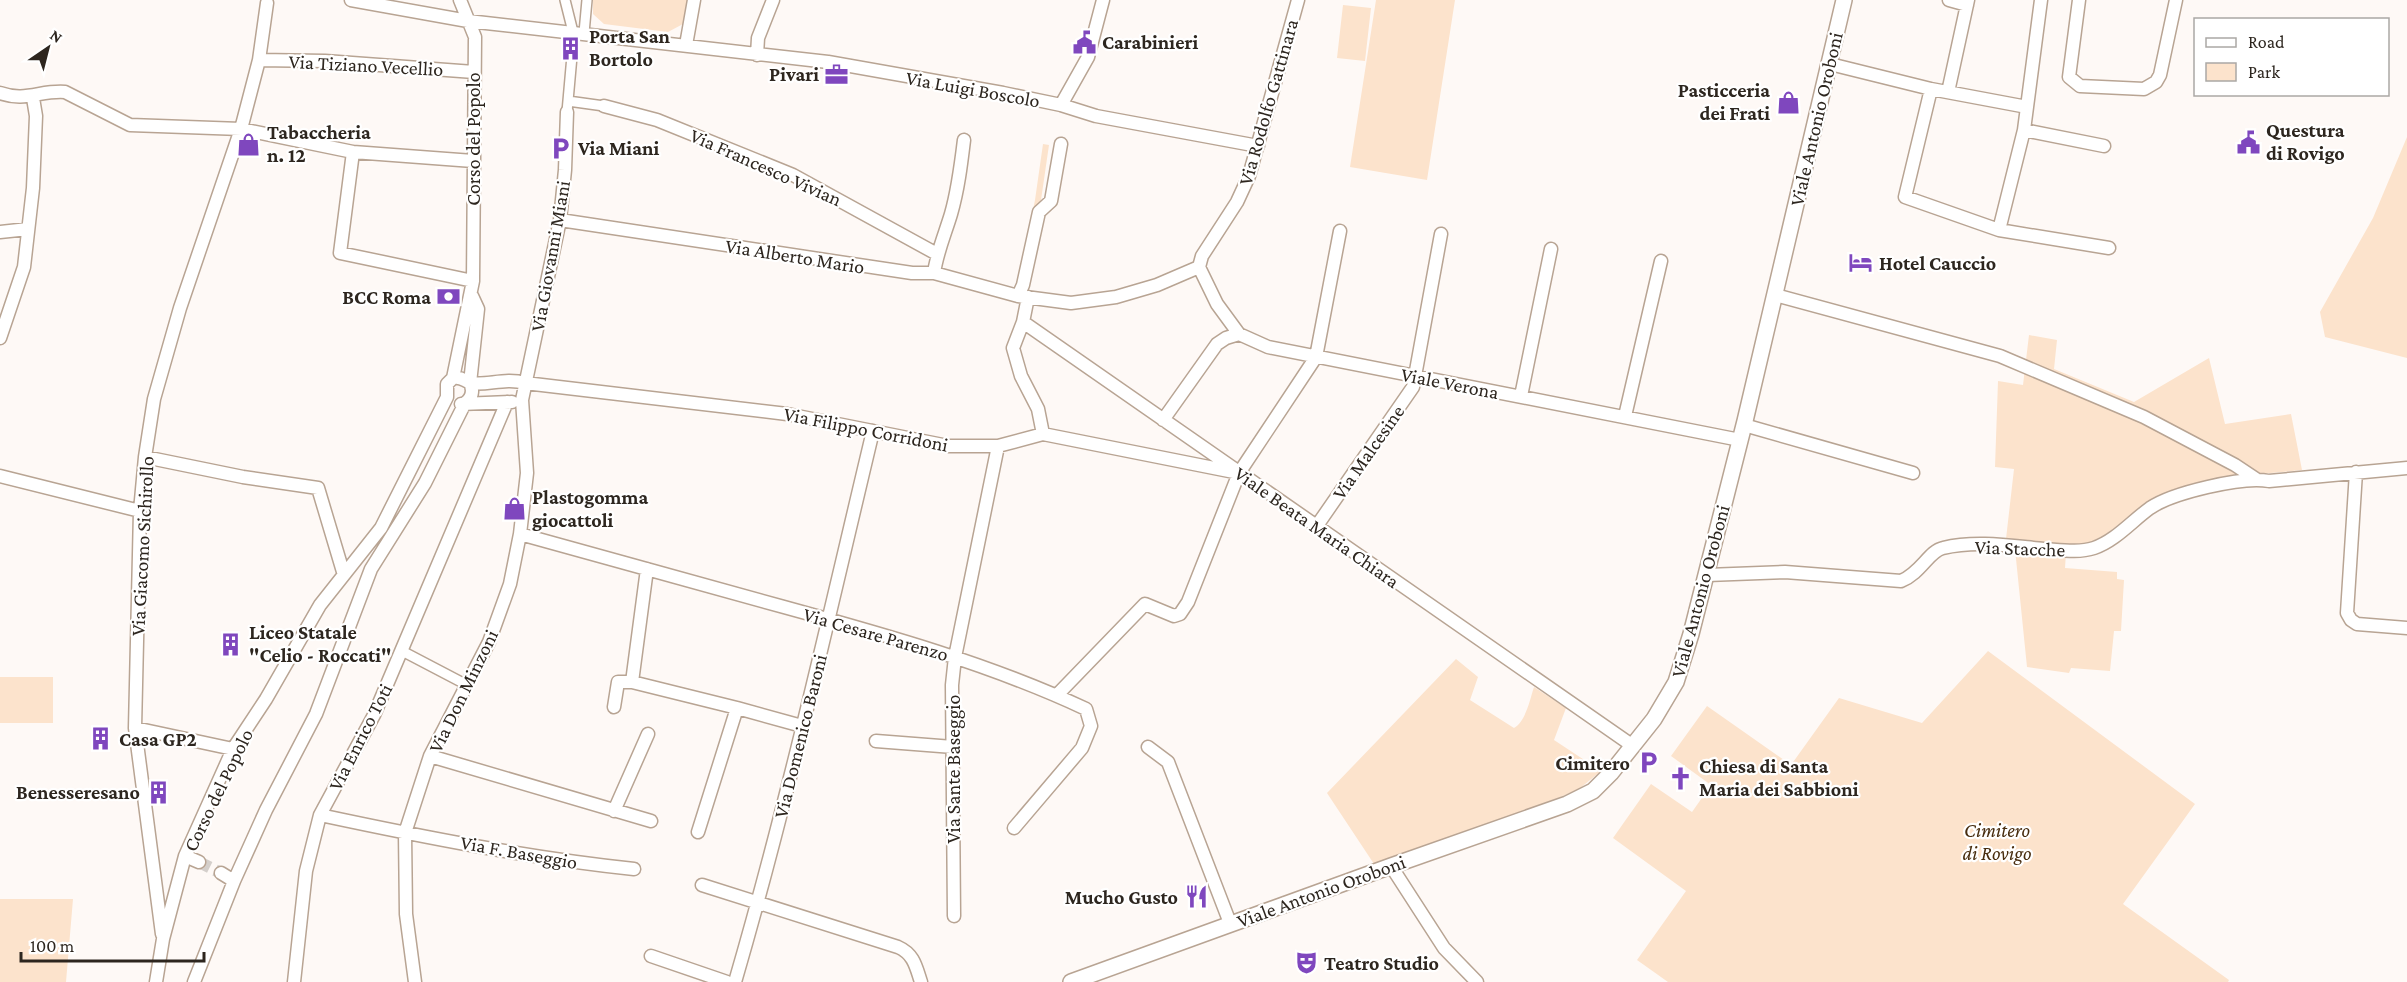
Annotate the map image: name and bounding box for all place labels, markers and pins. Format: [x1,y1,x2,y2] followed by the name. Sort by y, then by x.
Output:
[589,25,671,70] place label: Porta San Bortolo
[1071,29,1097,55] public building icon: Carabinieri
[1102,31,1198,53] place label: Carabinieri
[558,35,584,61] building icon: Porta San Bortolo
[824,61,850,87] office icon: Pivari
[769,63,819,85] place label: Pivari
[1678,79,1770,124] place label: Pasticceria dei Frati
[1775,89,1801,115] shop icon: Pasticceria dei Frati
[2266,119,2345,164] place label: Questura di Rovigo
[267,121,371,166] place label: Tabaccheria n. 12
[2235,129,2261,155] public building icon: Questura di Rovigo
[236,131,262,157] shop icon: Tabaccheria n. 12
[547,135,573,161] parking icon: Via Miani
[577,137,659,159] place label: Via Miani
[1848,250,1874,276] hotel icon: Hotel Cauccio
[1879,252,1996,274] place label: Hotel Cauccio
[436,284,462,310] bank icon: BCC Roma
[342,286,431,308] place label: BCC Roma
[532,486,648,531] place label: Plastogomma giocattoli
[501,496,527,522] shop icon: Plastogomma giocattoli
[249,621,391,666] place label: Liceo Statale "Celio - Roccati"
[218,631,244,657] building icon: Liceo Statale "Celio - Roccati"
[88,726,114,752] building icon: Casa GP2
[119,728,197,750] place label: Casa GP2
[1635,750,1661,776] parking icon: Cimitero
[1555,752,1630,774] place label: Cimitero
[1699,755,1859,800] place label: Chiesa di Santa Maria dei Sabbioni
[1668,765,1694,791] church icon: Chiesa di Santa Maria dei Sabbioni
[145,779,171,805] building icon: Benesseresano
[16,781,140,803] place label: Benesseresano
[1183,884,1209,910] restaurant icon: Mucho Gusto
[1065,886,1178,908] place label: Mucho Gusto
[1293,950,1319,976] theatre icon: Teatro Studio
[1324,952,1439,974] place label: Teatro Studio

